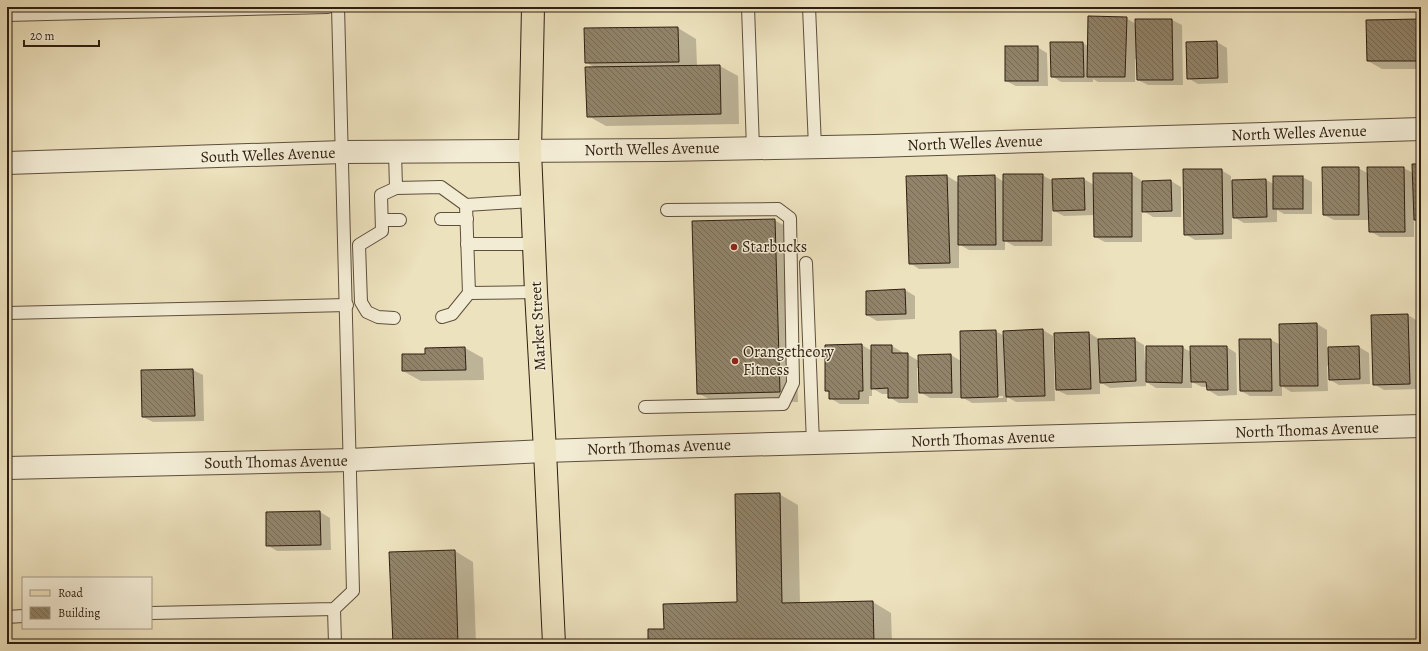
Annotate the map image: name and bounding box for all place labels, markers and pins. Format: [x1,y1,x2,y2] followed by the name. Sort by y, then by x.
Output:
[742,236,807,258] place label: Starbucks
[729,242,739,252] marker: Starbucks
[743,341,835,381] place label: Orangetheory Fitness
[730,356,740,366] marker: Orangetheory Fitness

